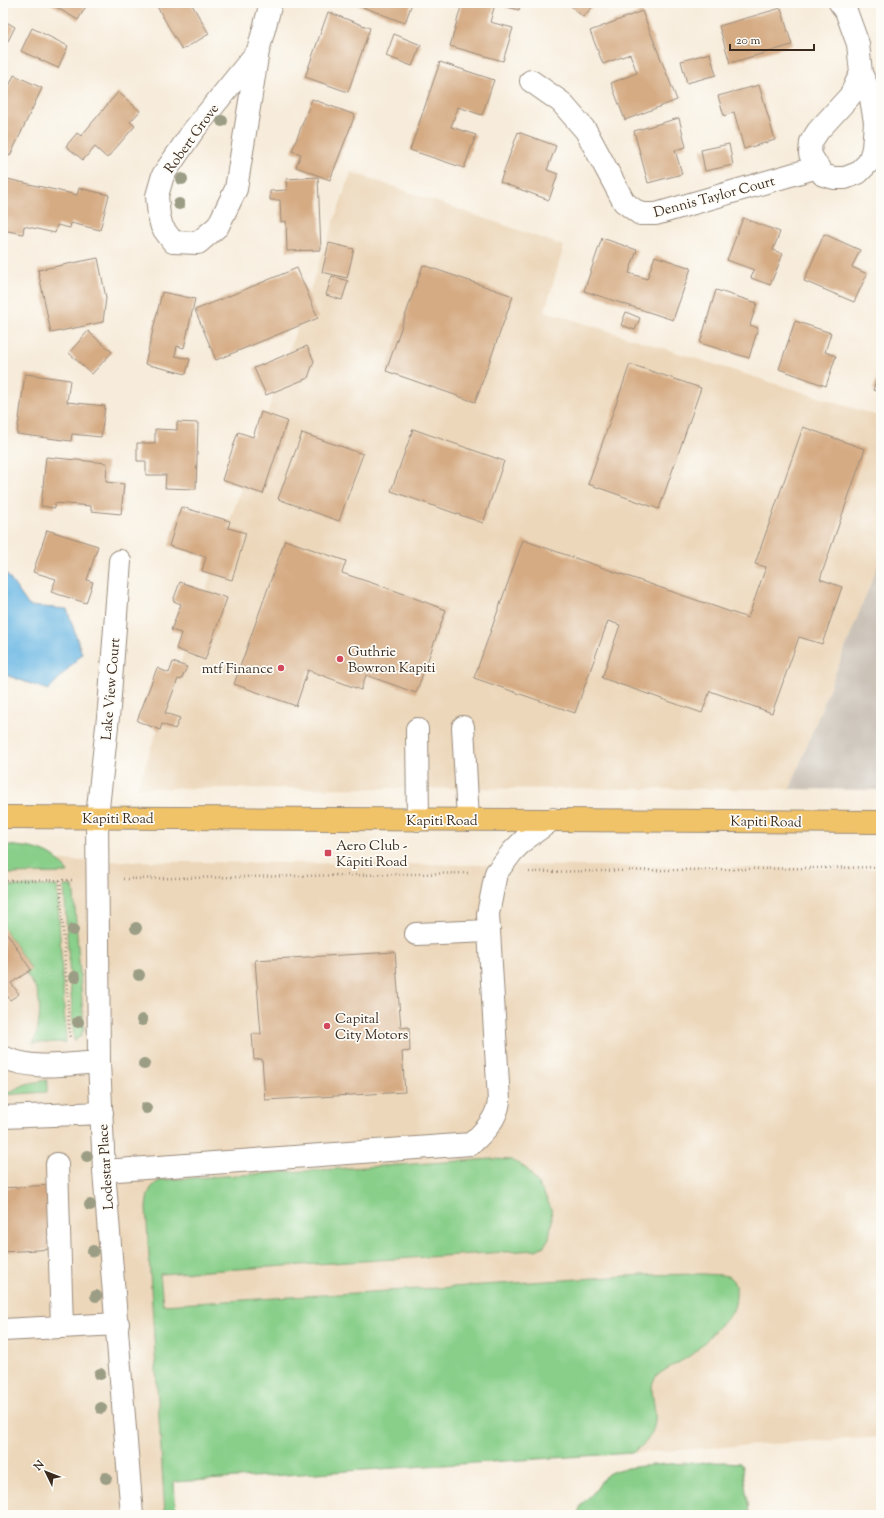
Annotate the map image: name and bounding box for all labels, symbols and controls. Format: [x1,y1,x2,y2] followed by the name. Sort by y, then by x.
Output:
[730,26,814,52] scale bar
[736,32,761,50] text: 20 m
[160,100,225,178] street label: Robert Grove
[652,172,778,224] street label: Dennis Taylor Court
[98,637,126,741] street label: Lake View Court
[348,643,436,679] place label: Guthrie Bowron Kapiti
[335,654,345,664] marker: Guthrie Bowron Kapiti
[202,660,273,680] place label: mtf Finance
[276,663,286,673] marker: mtf Finance
[82,810,154,830] street label: Kapiti Road
[406,812,478,832] street label: Kapiti Road
[730,812,802,834] street label: Kapiti Road
[336,837,408,873] place label: Aero Club - Kāpiti Road
[323,848,333,858] marker: Aero Club - Kāpiti Road
[335,1010,408,1046] place label: Capital City Motors
[322,1021,332,1031] marker: Capital City Motors
[94,1123,120,1211] street label: Lodestar Place
[26,1452,66,1492] north arrow
[30,1457,48,1475] text: N

